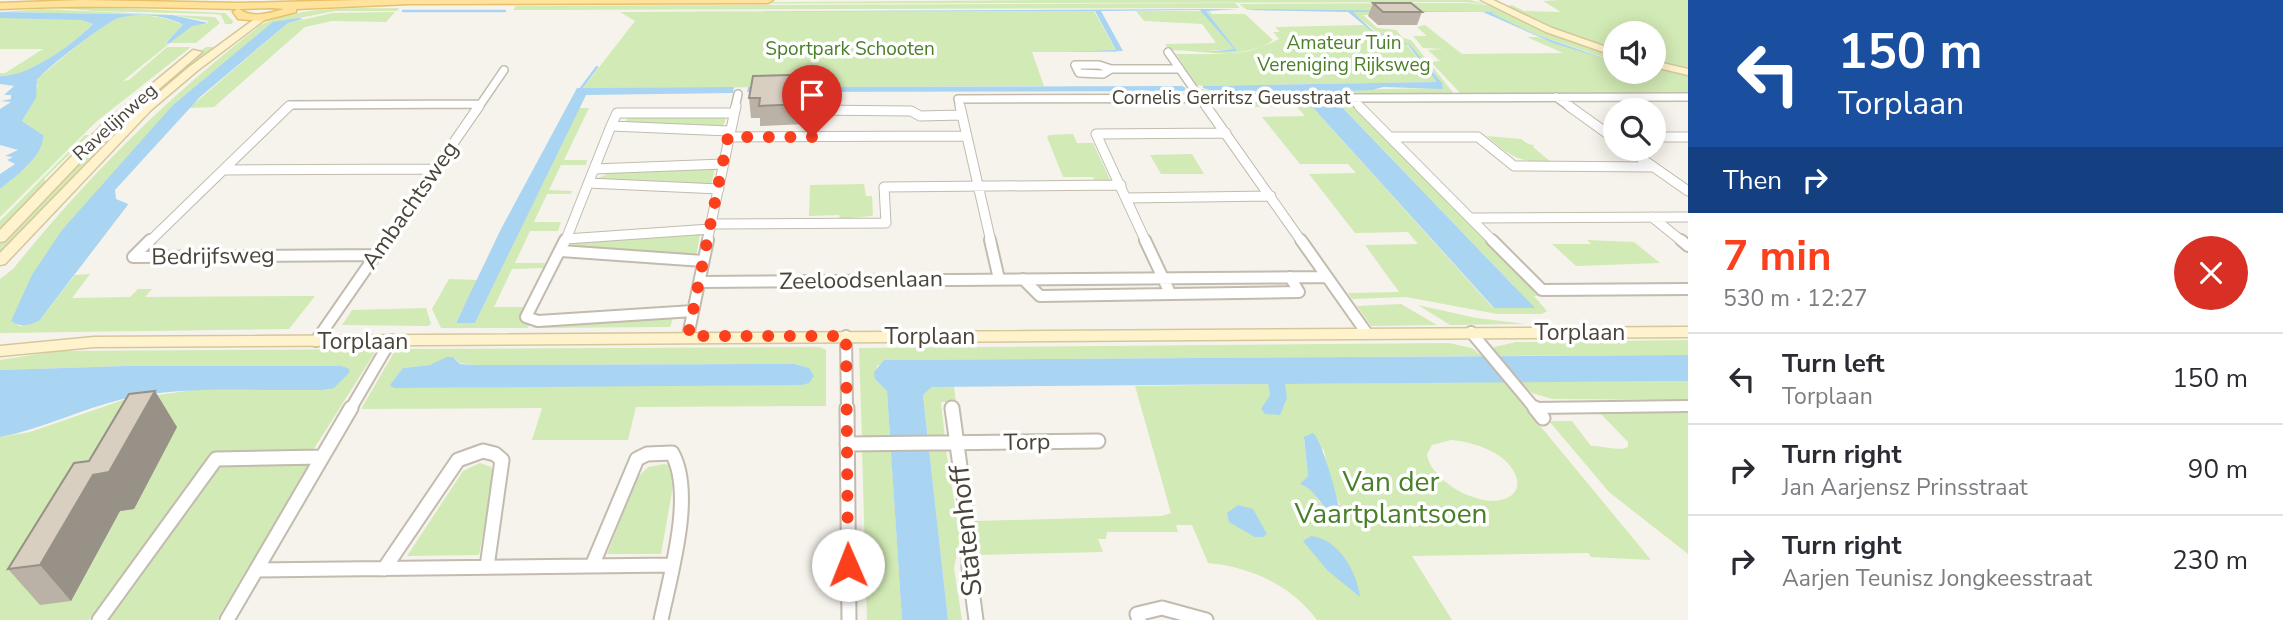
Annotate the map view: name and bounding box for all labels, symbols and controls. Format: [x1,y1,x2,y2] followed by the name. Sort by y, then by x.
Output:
[1838,18,1982,85] text: 150 m
[1603,21,1666,161] map controls
[1603,21,1666,84] button: sound
[1723,28,1814,119] icon: left
[1256,30,1431,78] park label: Amateur Tuin Vereniging Rijksweg
[765,36,935,62] park label: Sportpark Schooten
[782,65,842,137] pin
[793,76,831,114] icon: arrive
[67,77,163,167] street label: Ravelijnweg
[1838,82,1964,125] text: Torplaan
[1112,85,1351,111] street label: Cornelis Gerritsz Geusstraat
[1603,98,1666,161] button: search
[354,135,466,275] street label: Ambachtsweg
[1796,161,1834,199] icon: right
[1723,163,1782,198] text: Then
[1723,228,1832,285] text: 7 min
[2174,236,2248,310] button: close
[151,239,275,273] street label: Bedrijfsweg
[779,263,943,297] street label: Zeeloodsenlaan
[1723,283,1868,314] text: 530 m · 12:27
[1535,317,1625,348] street label: Torplaan
[885,321,975,352] street label: Torplaan
[318,326,408,357] street label: Torplaan
[1782,346,1885,381] text: Turn left
[1723,360,1761,398] icon: left
[2172,361,2248,396] text: 150 m
[1782,381,1873,412] text: Torplaan
[1003,426,1051,458] street label: Torp
[1782,437,1901,472] text: Turn right
[1723,451,1761,489] icon: right
[2188,452,2248,487] text: 90 m
[940,463,992,599] street label: Statenhoff
[1294,463,1487,533] park label: Van der Vaartplantsoen
[1782,472,2028,503] text: Jan Aarjensz Prinsstraat
[811,528,885,602] position arrow
[1782,528,1901,563] text: Turn right
[1723,542,1761,580] icon: right
[2172,543,2248,578] text: 230 m
[1782,563,2092,594] text: Aarjen Teunisz Jongkeesstraat

